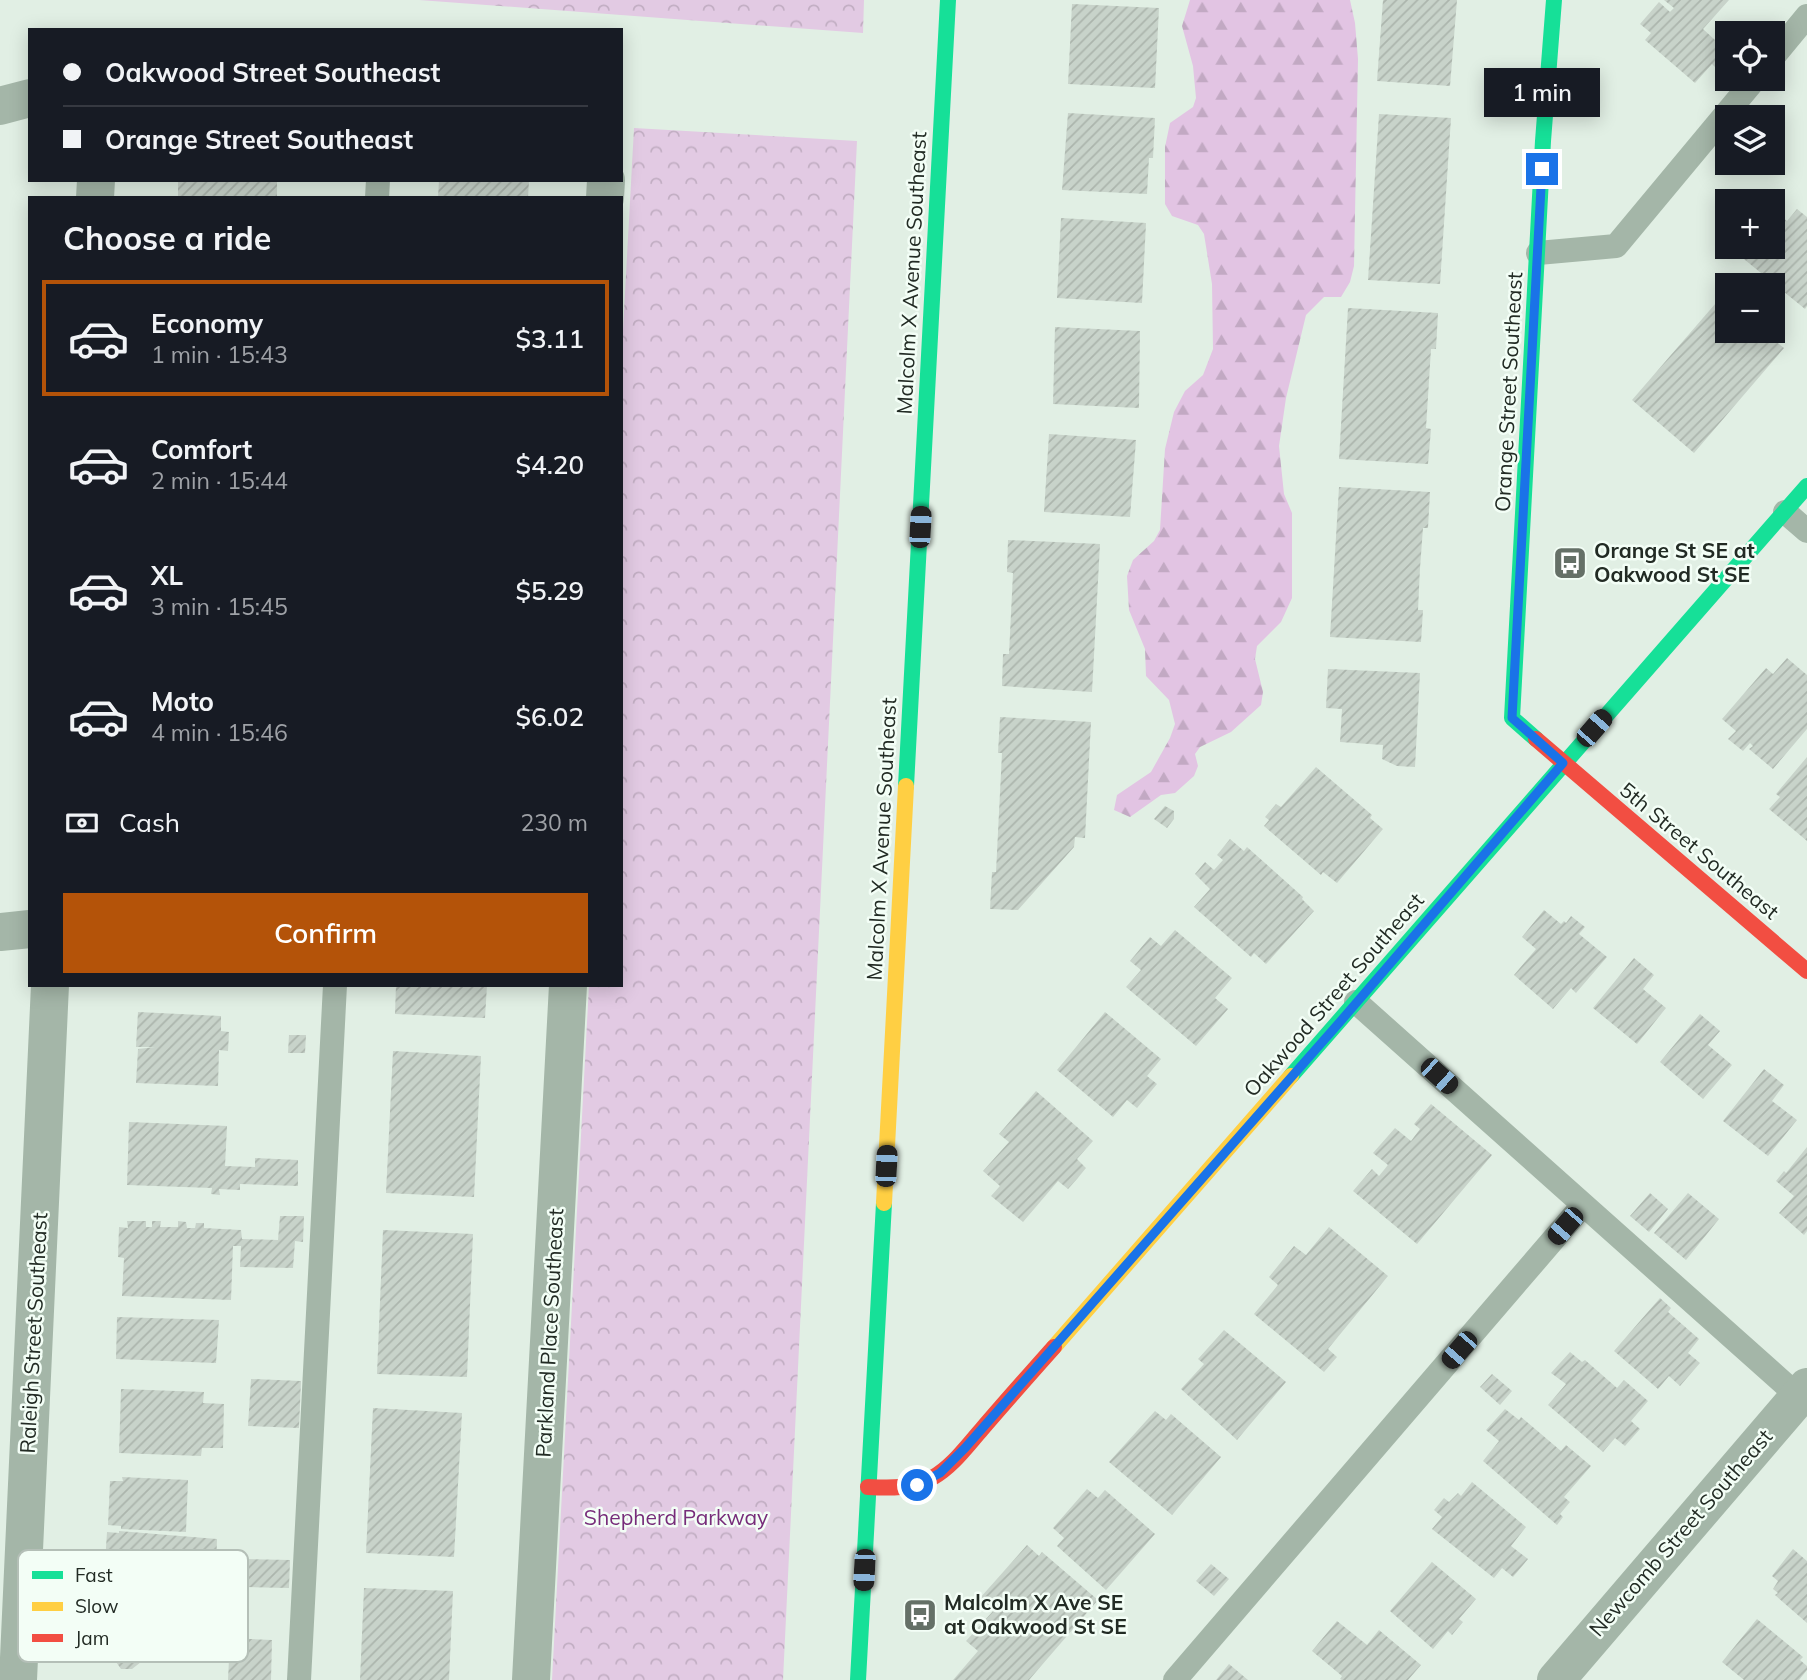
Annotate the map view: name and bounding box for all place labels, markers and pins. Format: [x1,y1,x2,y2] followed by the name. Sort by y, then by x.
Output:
[1594,537,1755,587] place label: Orange St SE at Oakwood St SE
[1551,544,1589,582] bus stop icon: Orange St SE at Oakwood St SE
[944,1589,1127,1639] place label: Malcolm X Ave SE at Oakwood St SE
[901,1596,939,1634] bus stop icon: Malcolm X Ave SE at Oakwood St SE

